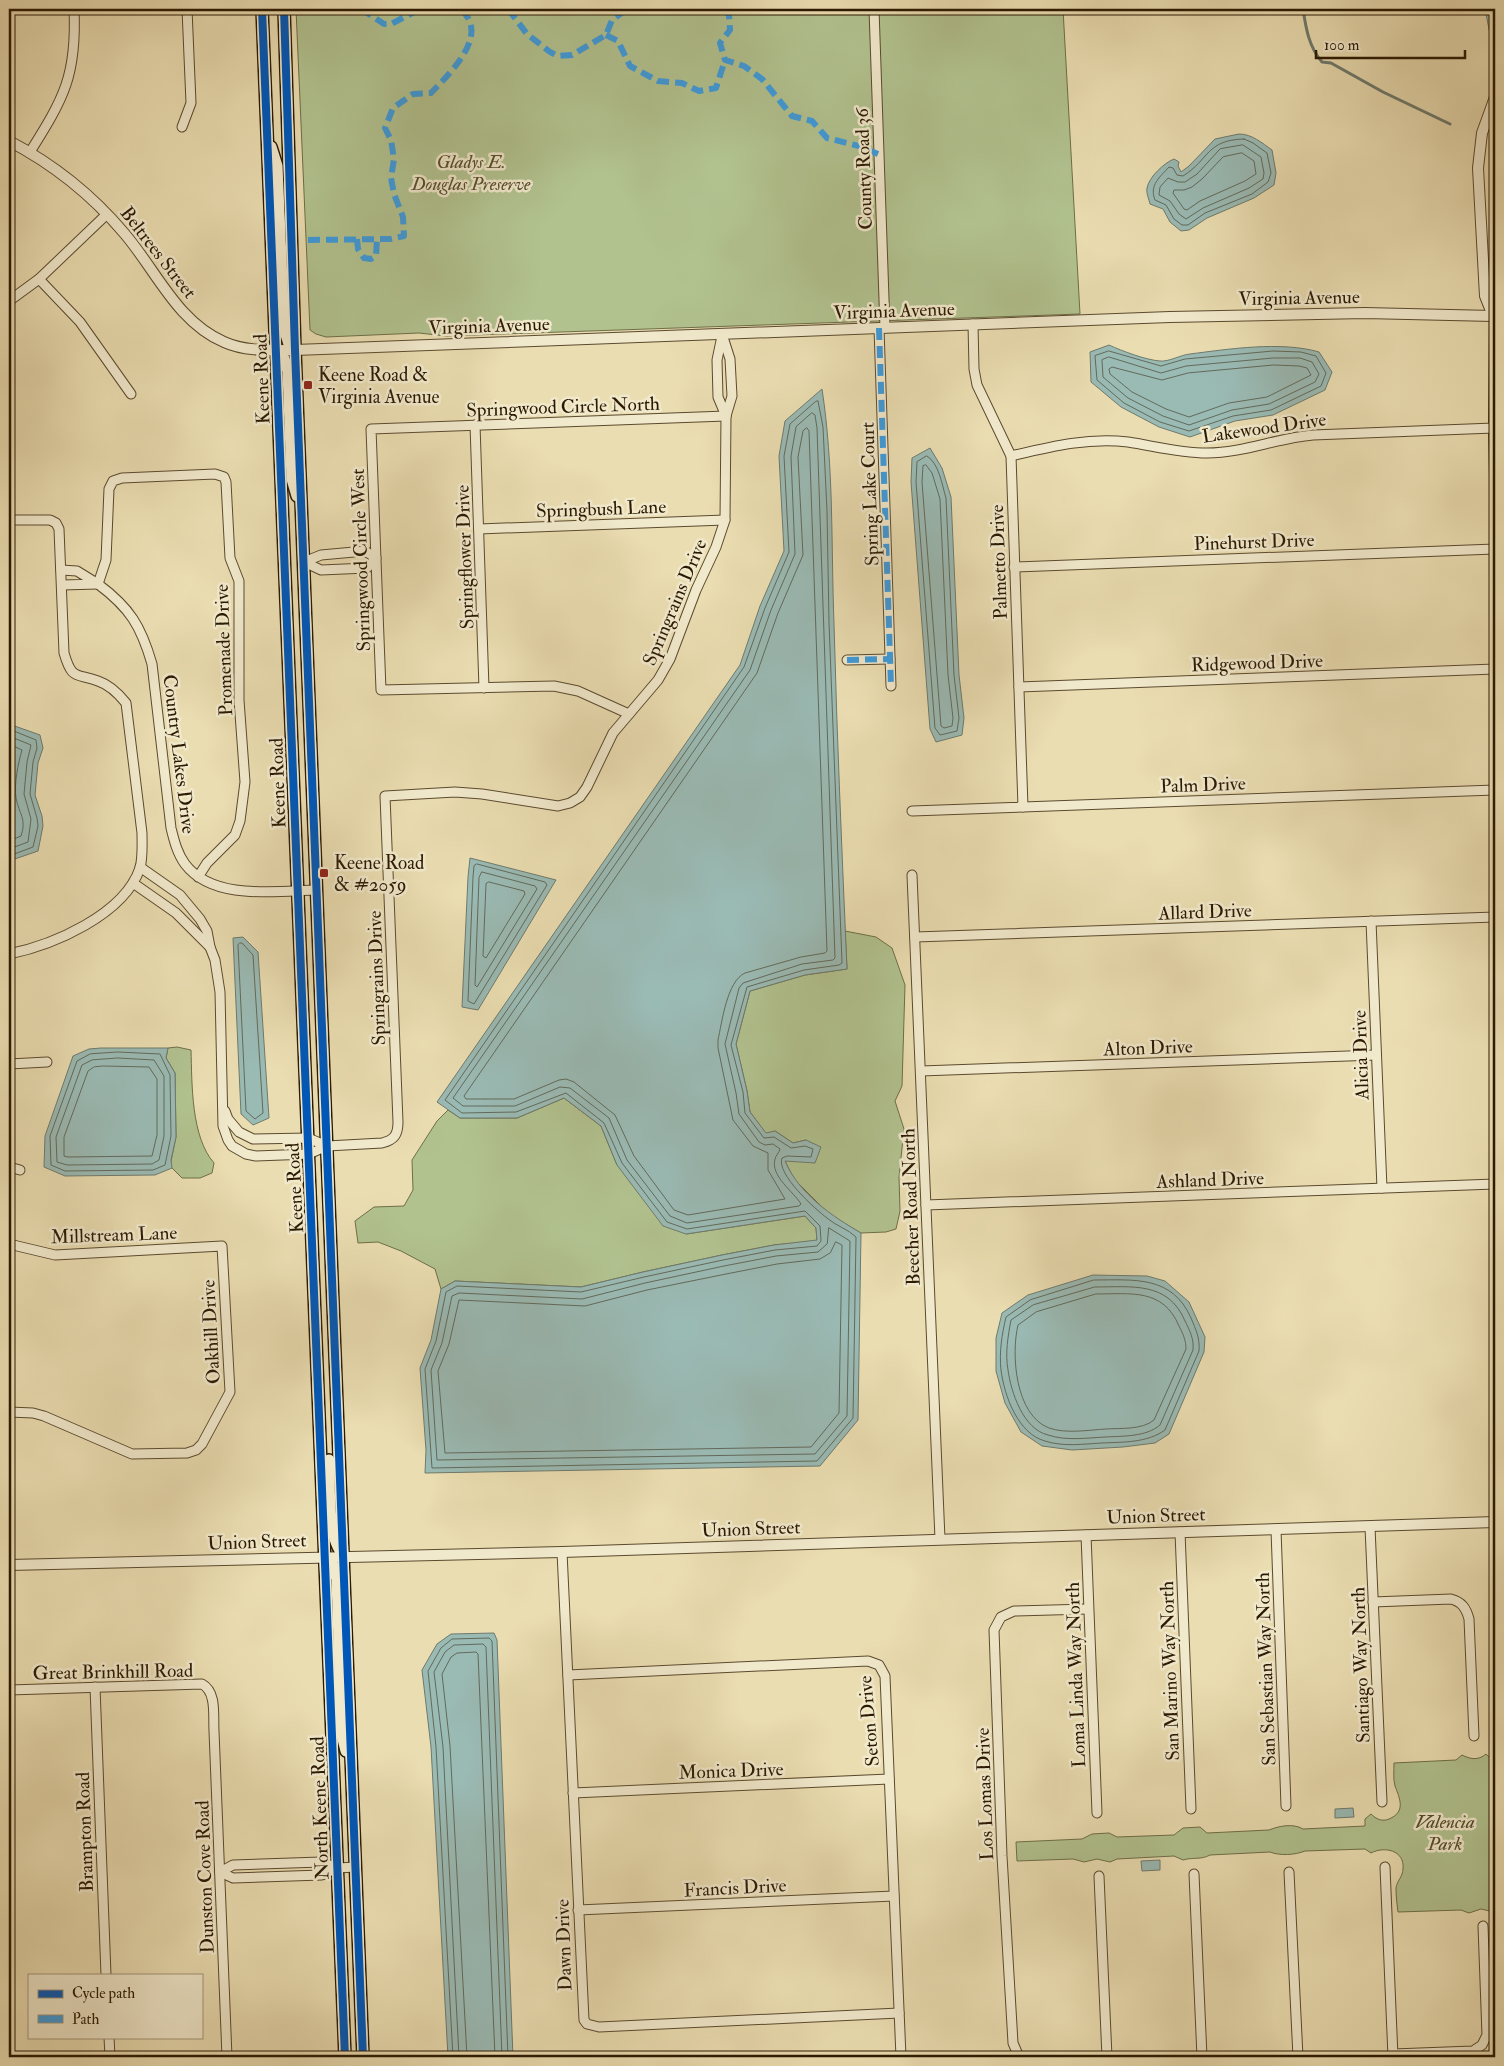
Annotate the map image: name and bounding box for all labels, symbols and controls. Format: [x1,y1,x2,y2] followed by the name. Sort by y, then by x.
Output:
[1316,28,1465,60] scale bar
[1324,36,1360,55] text: 100 m
[850,106,878,230] street label: County Road 36
[411,150,531,196] park label: Gladys E. Douglas Preserve
[115,202,202,304] street label: Beltrees Street
[1238,285,1360,311] street label: Virginia Avenue
[833,297,955,325] street label: Virginia Avenue
[428,312,550,340] street label: Virginia Avenue
[248,333,276,425] street label: Keene Road
[318,363,440,409] place label: Keene Road & Virginia Avenue
[302,379,314,391] marker: Keene Road & Virginia Avenue
[466,392,660,423] street label: Springwood Circle North
[1201,407,1328,449] street label: Lakewood Drive
[855,422,886,566] street label: Spring Lake Court
[346,468,377,652] street label: Springwood Circle West
[450,484,481,630] street label: Springflower Drive
[536,495,667,524] street label: Springbush Lane
[985,504,1013,620] street label: Palmetto Drive
[1193,528,1315,556] street label: Pinehurst Drive
[637,535,713,670] street label: Springrains Drive
[210,583,238,716] street label: Promenade Drive
[1191,649,1323,677] street label: Ridgewood Drive
[157,673,201,835] street label: Country Lakes Drive
[264,737,292,829] street label: Keene Road
[1160,772,1246,798] street label: Palm Drive
[334,851,425,897] place label: Keene Road & #2059
[318,867,330,879] marker: Keene Road & #2059
[1157,898,1252,926] street label: Allard Drive
[363,910,392,1046] street label: Springrains Drive
[1347,1010,1375,1101] street label: Alicia Drive
[1102,1034,1193,1062] street label: Alton Drive
[896,1128,926,1286] street label: Beecher Road North
[281,1142,309,1234] street label: Keene Road
[1155,1166,1264,1194] street label: Ashland Drive
[50,1221,178,1249] street label: Millstream Lane
[196,1279,226,1385] street label: Oakhill Drive
[1106,1502,1206,1530] street label: Union Street
[701,1515,801,1543] street label: Union Street
[207,1528,307,1556] street label: Union Street
[1251,1572,1281,1766] street label: San Sebastian Way North
[1155,1581,1185,1761] street label: San Marino Way North
[1061,1582,1091,1768] street label: Loma Linda Way North
[1346,1586,1376,1743] street label: Santiago Way North
[32,1659,194,1685] street label: Great Brinkhill Road
[853,1674,885,1767] street label: Seton Drive
[971,1727,999,1861] street label: Los Lomas Drive
[305,1735,334,1880] street label: North Keene Road
[678,1757,784,1785] street label: Monica Drive
[71,1771,100,1892] street label: Brampton Road
[190,1799,220,1954] street label: Dunston Cove Road
[1415,1810,1475,1856] park label: Valencia Park
[683,1873,787,1903] street label: Francis Drive
[550,1898,578,1991] street label: Dawn Drive
[28,1974,202,2038] legend
[72,1984,135,2004] text: Cycle path
[72,2010,99,2029] text: Path

